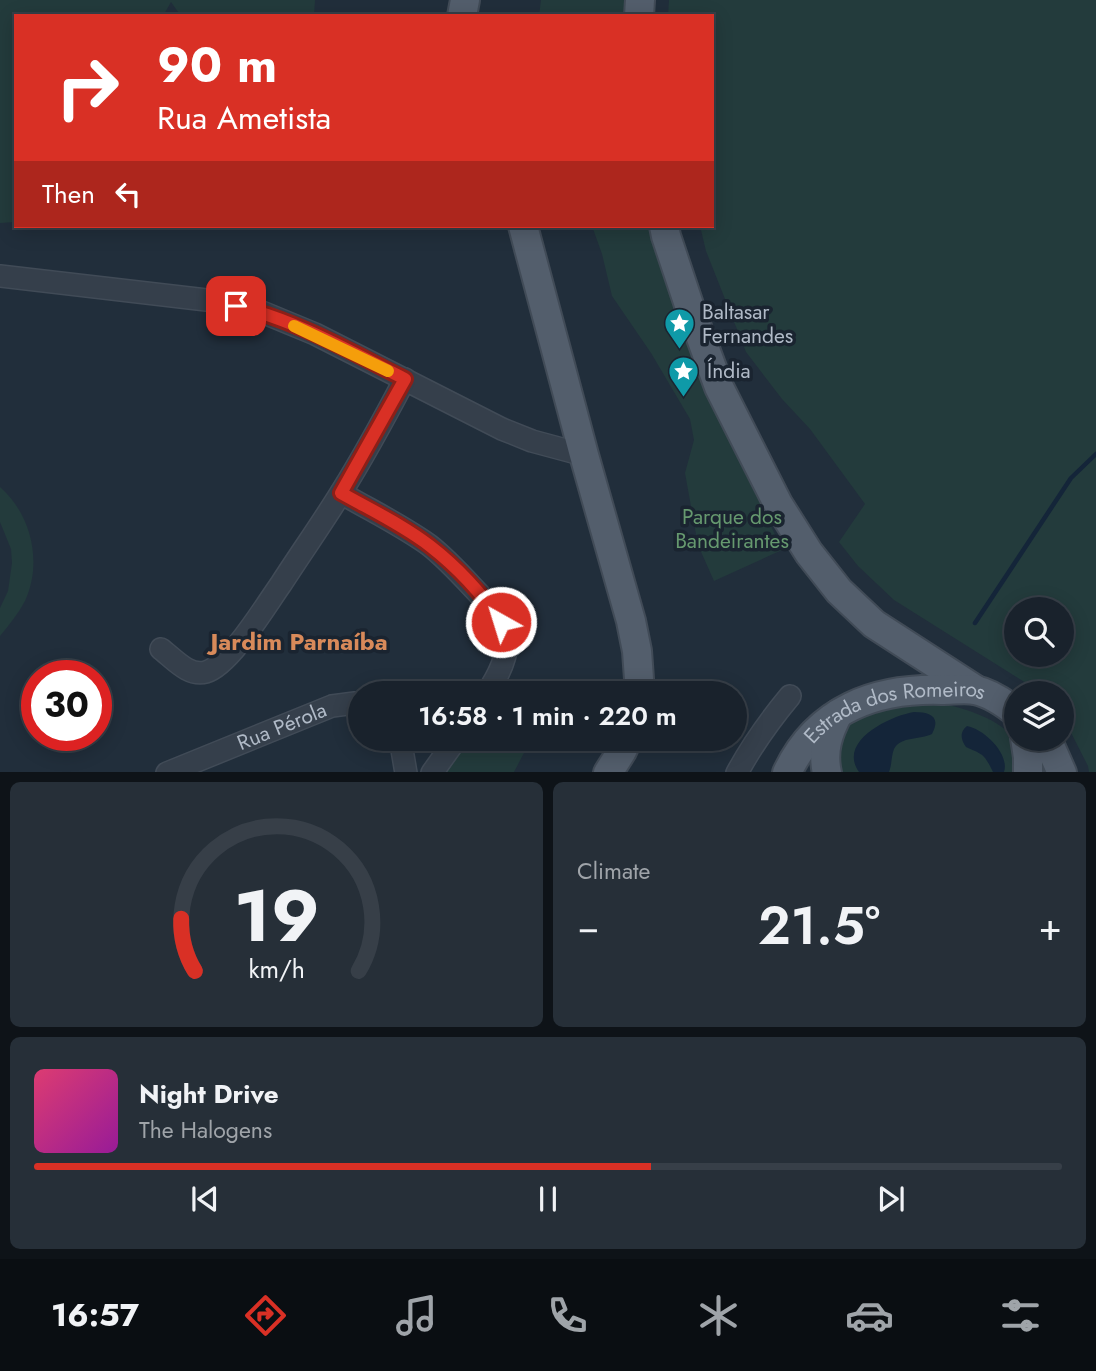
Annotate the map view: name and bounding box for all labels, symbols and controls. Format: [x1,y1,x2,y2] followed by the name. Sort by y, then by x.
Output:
[157,30,277,100] text: 90 m
[42,42,133,133] icon: right
[157,95,331,141] text: Rua Ametista
[42,175,95,213] text: Then
[109,175,147,213] icon: left
[206,276,266,336] pin
[217,287,255,325] icon: arrive
[702,297,793,351] place label: Baltasar Fernandes
[662,307,696,351] place icon: Baltasar Fernandes
[667,354,701,398] place icon: Índia
[707,356,751,386] place label: Índia
[675,502,789,556] park label: Parque dos Bandeirantes
[464,585,538,659] position arrow
[1004,597,1074,751] map controls
[1004,597,1074,667] button: search
[206,624,388,659] district label: Jardim Parnaíba
[21,660,112,751] speed limit sign: 30
[797,674,990,750] street label: Estrada dos Romeiros
[1004,681,1074,751] button: layers
[233,695,331,758] street label: Rua Pérola
[418,697,677,735] text: 16:58 · 1 min · 220 m
[577,854,650,888] text: Climate
[234,863,319,968] text: 19
[758,888,880,964] text: 21.5°
[577,899,599,954] text: −
[1039,899,1062,954] text: +
[248,950,305,986] text: km/h
[139,1075,279,1113] text: Night Drive
[139,1113,272,1147] text: The Halogens
[186,1180,224,1218] icon: previous
[529,1180,567,1218] icon: pause
[872,1180,910,1218] icon: next
[241,1291,290,1340] icon: directions
[392,1291,441,1340] icon: music
[543,1291,592,1340] icon: phone
[694,1291,743,1340] icon: climate
[845,1291,894,1340] icon: car
[996,1291,1045,1340] icon: filters
[51,1292,139,1338] text: 16:57

